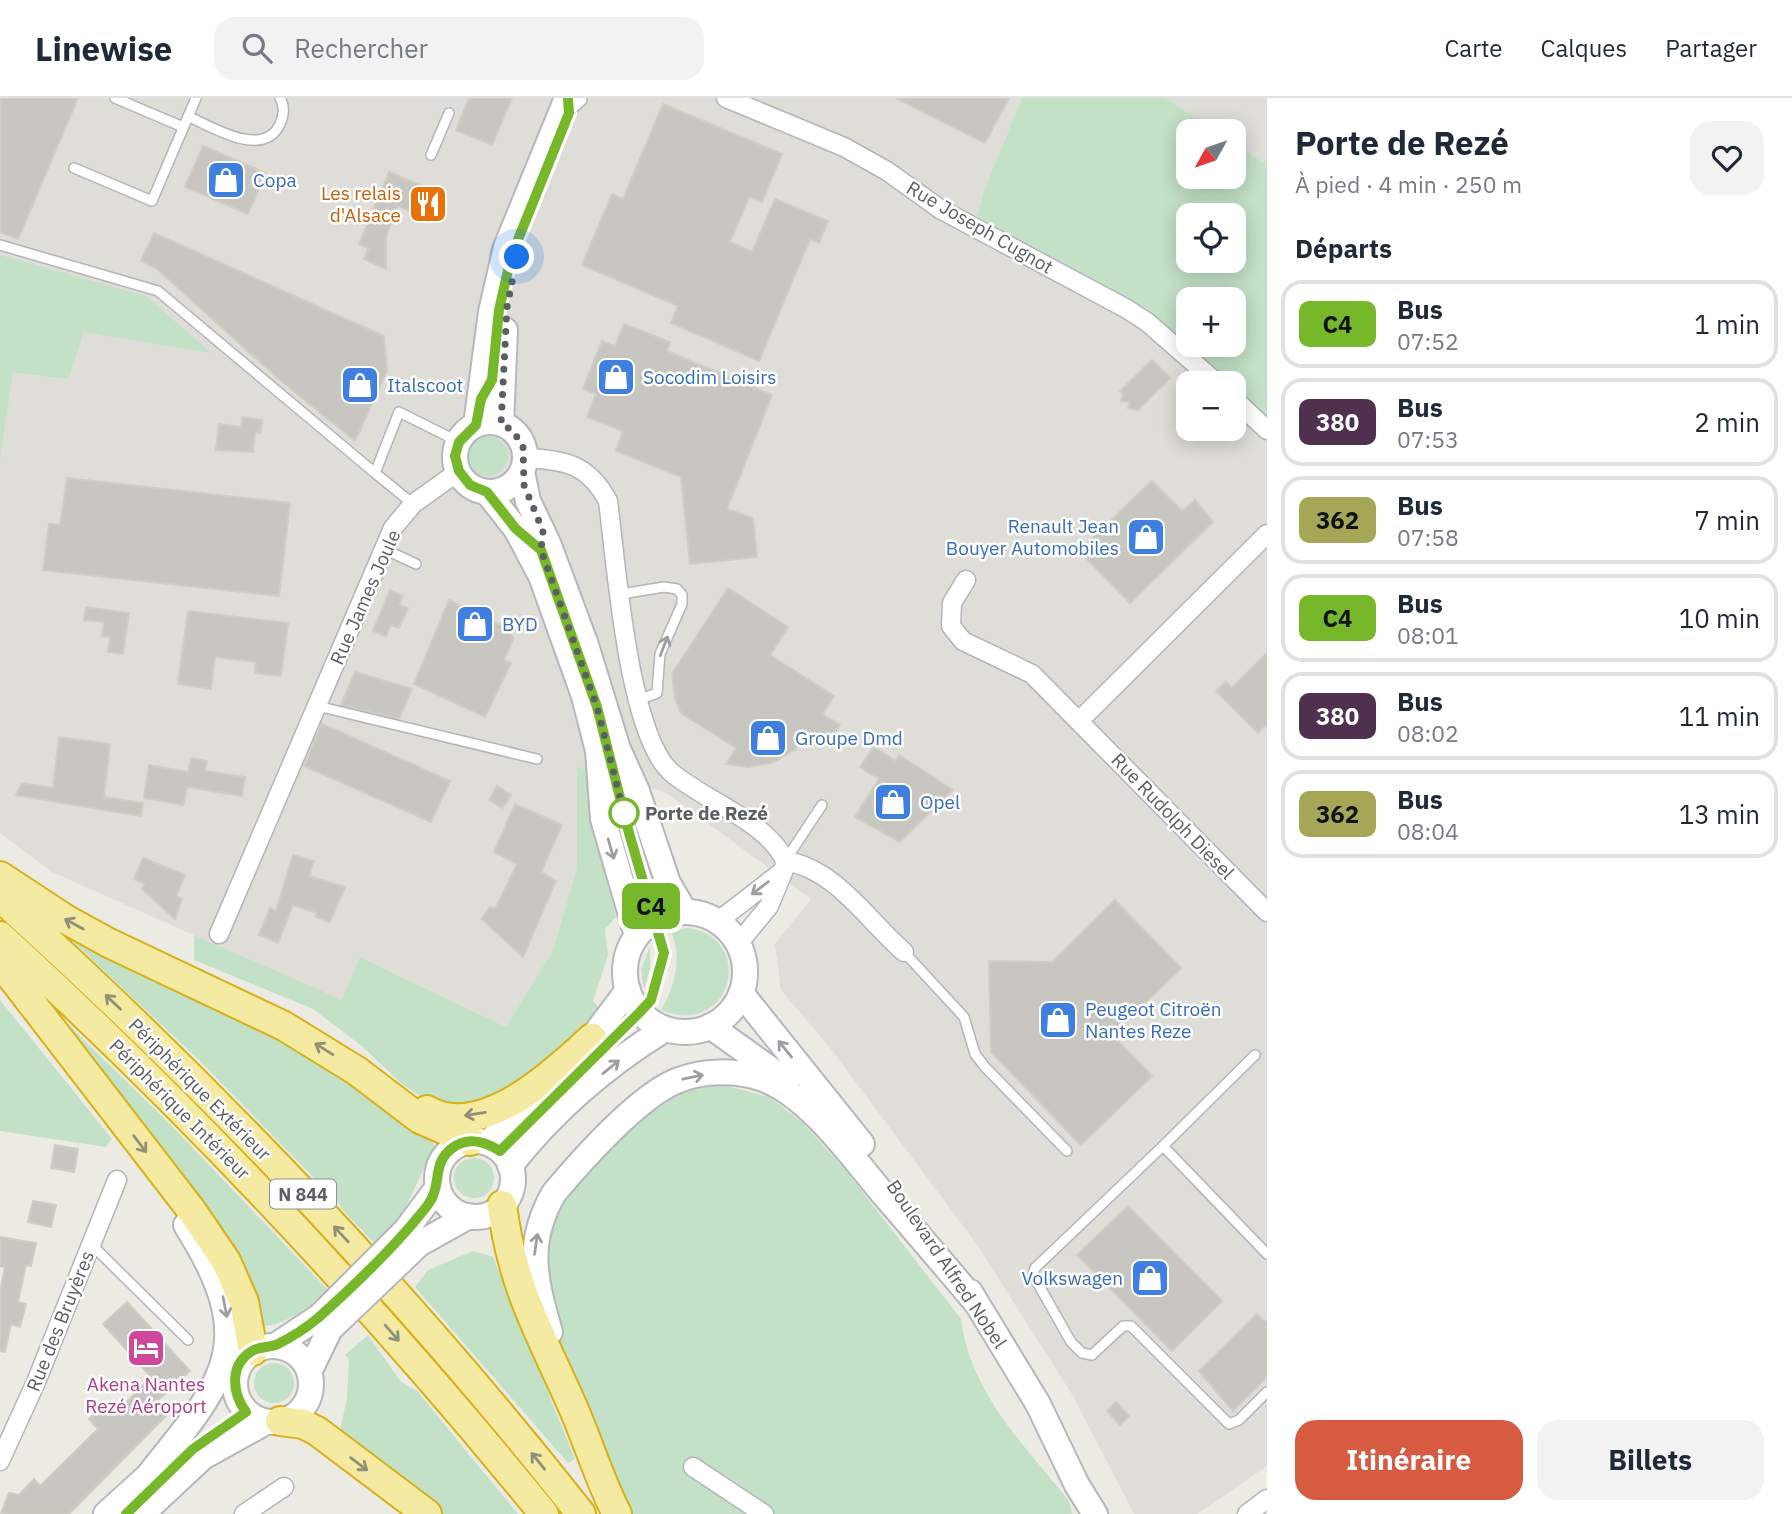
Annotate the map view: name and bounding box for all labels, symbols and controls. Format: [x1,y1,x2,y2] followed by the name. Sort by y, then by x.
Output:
[214,17,704,80] search box
[35,27,172,70] text: Linewise
[238,29,276,67] icon: search
[294,31,428,65] text: Rechercher
[1444,32,1503,64] text: Carte
[1541,32,1627,64] text: Calques
[1665,32,1757,64] text: Partager
[1176,119,1246,189] north arrow
[1176,119,1246,441] map controls
[1295,121,1509,164] text: Porte de Rezé
[1690,121,1764,195] button: heart
[205,159,247,201] shop icon: Copa
[253,168,297,192] place label: Copa
[1295,169,1522,199] text: À pied · 4 min · 250 m
[903,175,1057,279] street label: Rue Joseph Cugnot
[321,181,401,227] place label: Les relais d'Alsace
[407,183,449,225] restaurant icon: Les relais d'Alsace
[1176,203,1246,273] button: locate
[1295,231,1392,265] text: Départs
[499,239,534,274] your location
[1176,287,1246,357] button: +
[1397,292,1443,326] text: Bus
[1694,307,1760,341] text: 1 min
[1322,308,1353,340] text: C4
[1397,326,1459,356] text: 07:52
[595,356,637,398] shop icon: Socodim Loisirs
[339,364,381,406] shop icon: Italscoot
[643,365,777,389] place label: Socodim Loisirs
[1176,371,1246,441] button: −
[387,373,463,397] place label: Italscoot
[1397,390,1443,424] text: Bus
[1694,405,1760,439] text: 2 min
[1316,406,1359,438] text: 380
[1397,424,1459,454] text: 07:53
[1397,488,1443,522] text: Bus
[1694,503,1760,537] text: 7 min
[1316,504,1359,536] text: 362
[946,514,1119,560] place label: Renault Jean Bouyer Automobiles
[1125,516,1167,558] shop icon: Renault Jean Bouyer Automobiles
[1397,522,1459,552] text: 07:58
[325,526,405,668] street label: Rue James Joule
[1397,586,1443,620] text: Bus
[1679,601,1760,635] text: 10 min
[1322,602,1353,634] text: C4
[454,603,496,645] shop icon: BYD
[502,612,538,636] place label: BYD
[1397,620,1459,650] text: 08:01
[659,636,672,658] one-way arrow
[1397,684,1443,718] text: Bus
[1679,699,1760,733] text: 11 min
[1316,700,1359,732] text: 380
[747,717,789,759] shop icon: Groupe Dmd
[1397,718,1459,748] text: 08:02
[795,726,903,750] place label: Groupe Dmd
[1106,748,1240,884] street label: Rue Rudolph Diesel
[872,781,914,823] shop icon: Opel
[1397,782,1443,816] text: Bus
[920,790,960,814] place label: Opel
[1679,797,1760,831] text: 13 min
[609,798,639,828] marker: Porte de Rezé
[1316,798,1359,830] text: 362
[645,801,768,825] place label: Porte de Rezé
[1397,816,1459,846] text: 08:04
[606,838,619,860] one-way arrow
[751,880,770,895] one-way arrow
[620,883,682,929] line badge: C4
[636,890,666,922] text: C4
[64,916,85,930] one-way arrow
[105,993,122,1010] one-way arrow
[1085,997,1221,1043] place label: Peugeot Citroën Nantes Reze
[1037,999,1079,1041] shop icon: Peugeot Citroën Nantes Reze
[124,1013,276,1165] street label: Périphérique Extérieur
[105,1034,255,1184] street label: Périphérique Intérieur
[778,1041,793,1059] one-way arrow
[315,1042,334,1057] one-way arrow
[601,1059,619,1075] one-way arrow
[681,1069,704,1083] one-way arrow
[464,1108,487,1121] one-way arrow
[132,1134,147,1153] one-way arrow
[882,1175,1012,1353] street label: Boulevard Alfred Nobel
[270,1180,336,1209] road number: N 844
[332,1226,349,1243] one-way arrow
[530,1234,543,1256] one-way arrow
[21,1247,99,1395] street label: Rue des Bruyères
[1129,1257,1171,1299] shop icon: Volkswagen
[1022,1266,1123,1290] place label: Volkswagen
[219,1295,232,1318] one-way arrow
[384,1324,400,1342] one-way arrow
[125,1327,167,1369] hotel icon: Akena Nantes Rezé Aéroport
[85,1372,207,1418] place label: Akena Nantes Rezé Aéroport
[1295,1420,1523,1500] button: Itinéraire
[1537,1420,1764,1500] button: Billets
[530,1452,546,1470] one-way arrow
[349,1456,368,1471] one-way arrow

